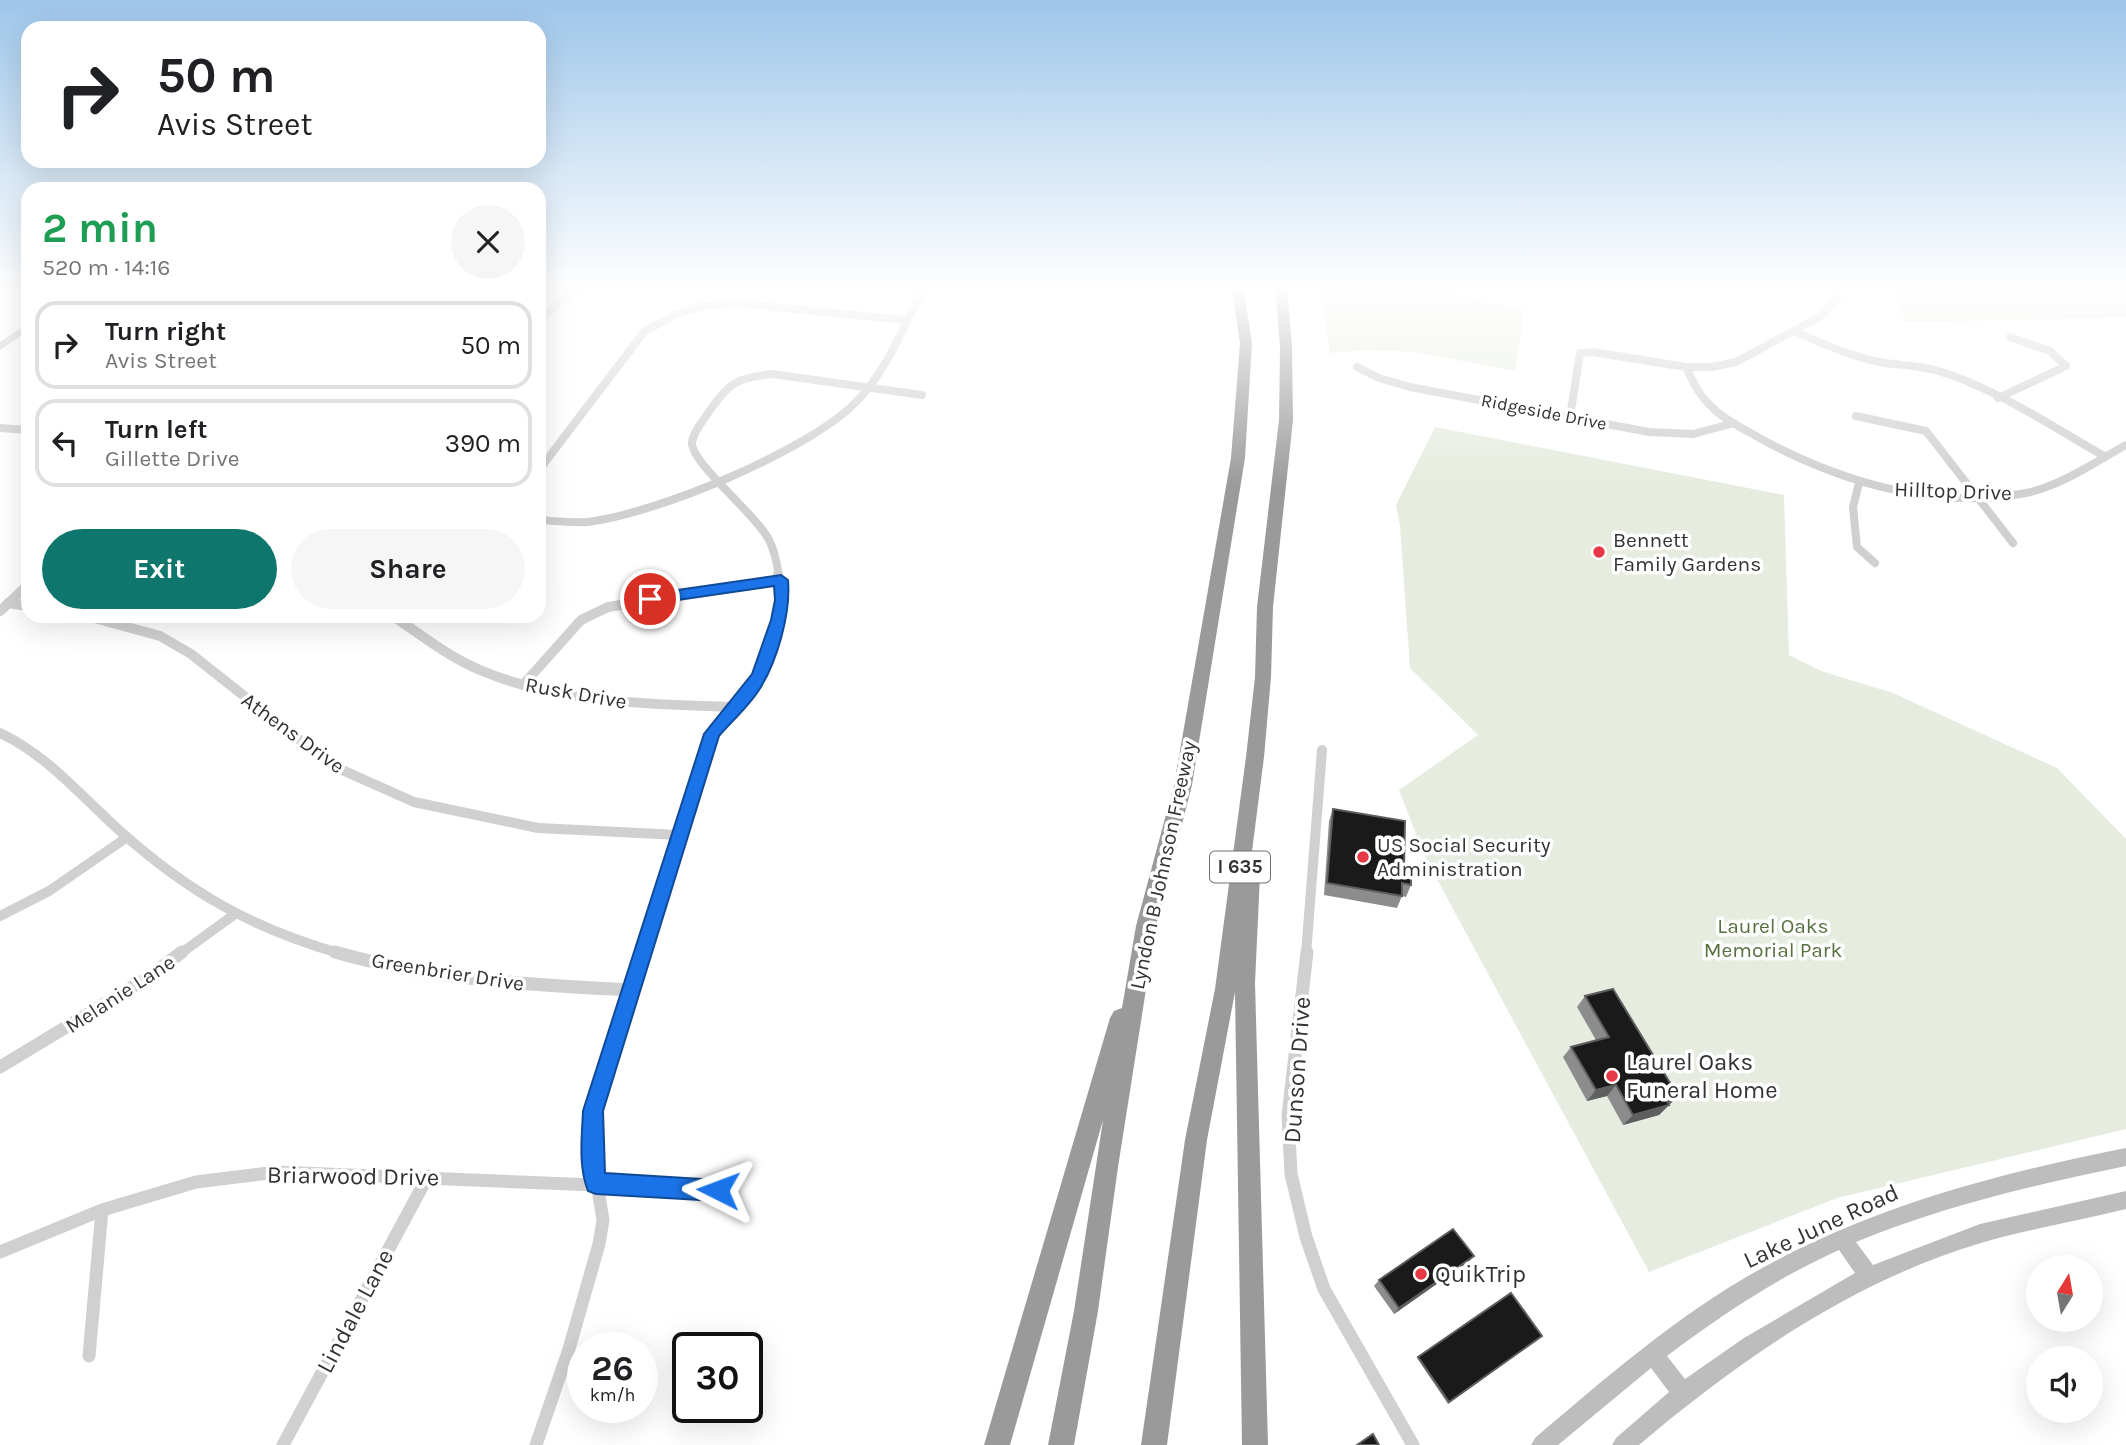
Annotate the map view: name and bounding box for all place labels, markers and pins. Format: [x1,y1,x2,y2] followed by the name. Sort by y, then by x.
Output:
[1613,528,1761,576] place label: Bennett Family Gardens
[1591,544,1607,560] marker: Bennett Family Gardens
[620,569,680,629] pin
[1377,833,1551,881] place label: US Social Security Administration
[1355,849,1371,865] marker: US Social Security Administration
[1626,1048,1778,1104] place label: Laurel Oaks Funeral Home
[1604,1068,1620,1084] marker: Laurel Oaks Funeral Home
[1435,1260,1526,1288] place label: QuikTrip
[1413,1266,1429,1282] marker: QuikTrip

